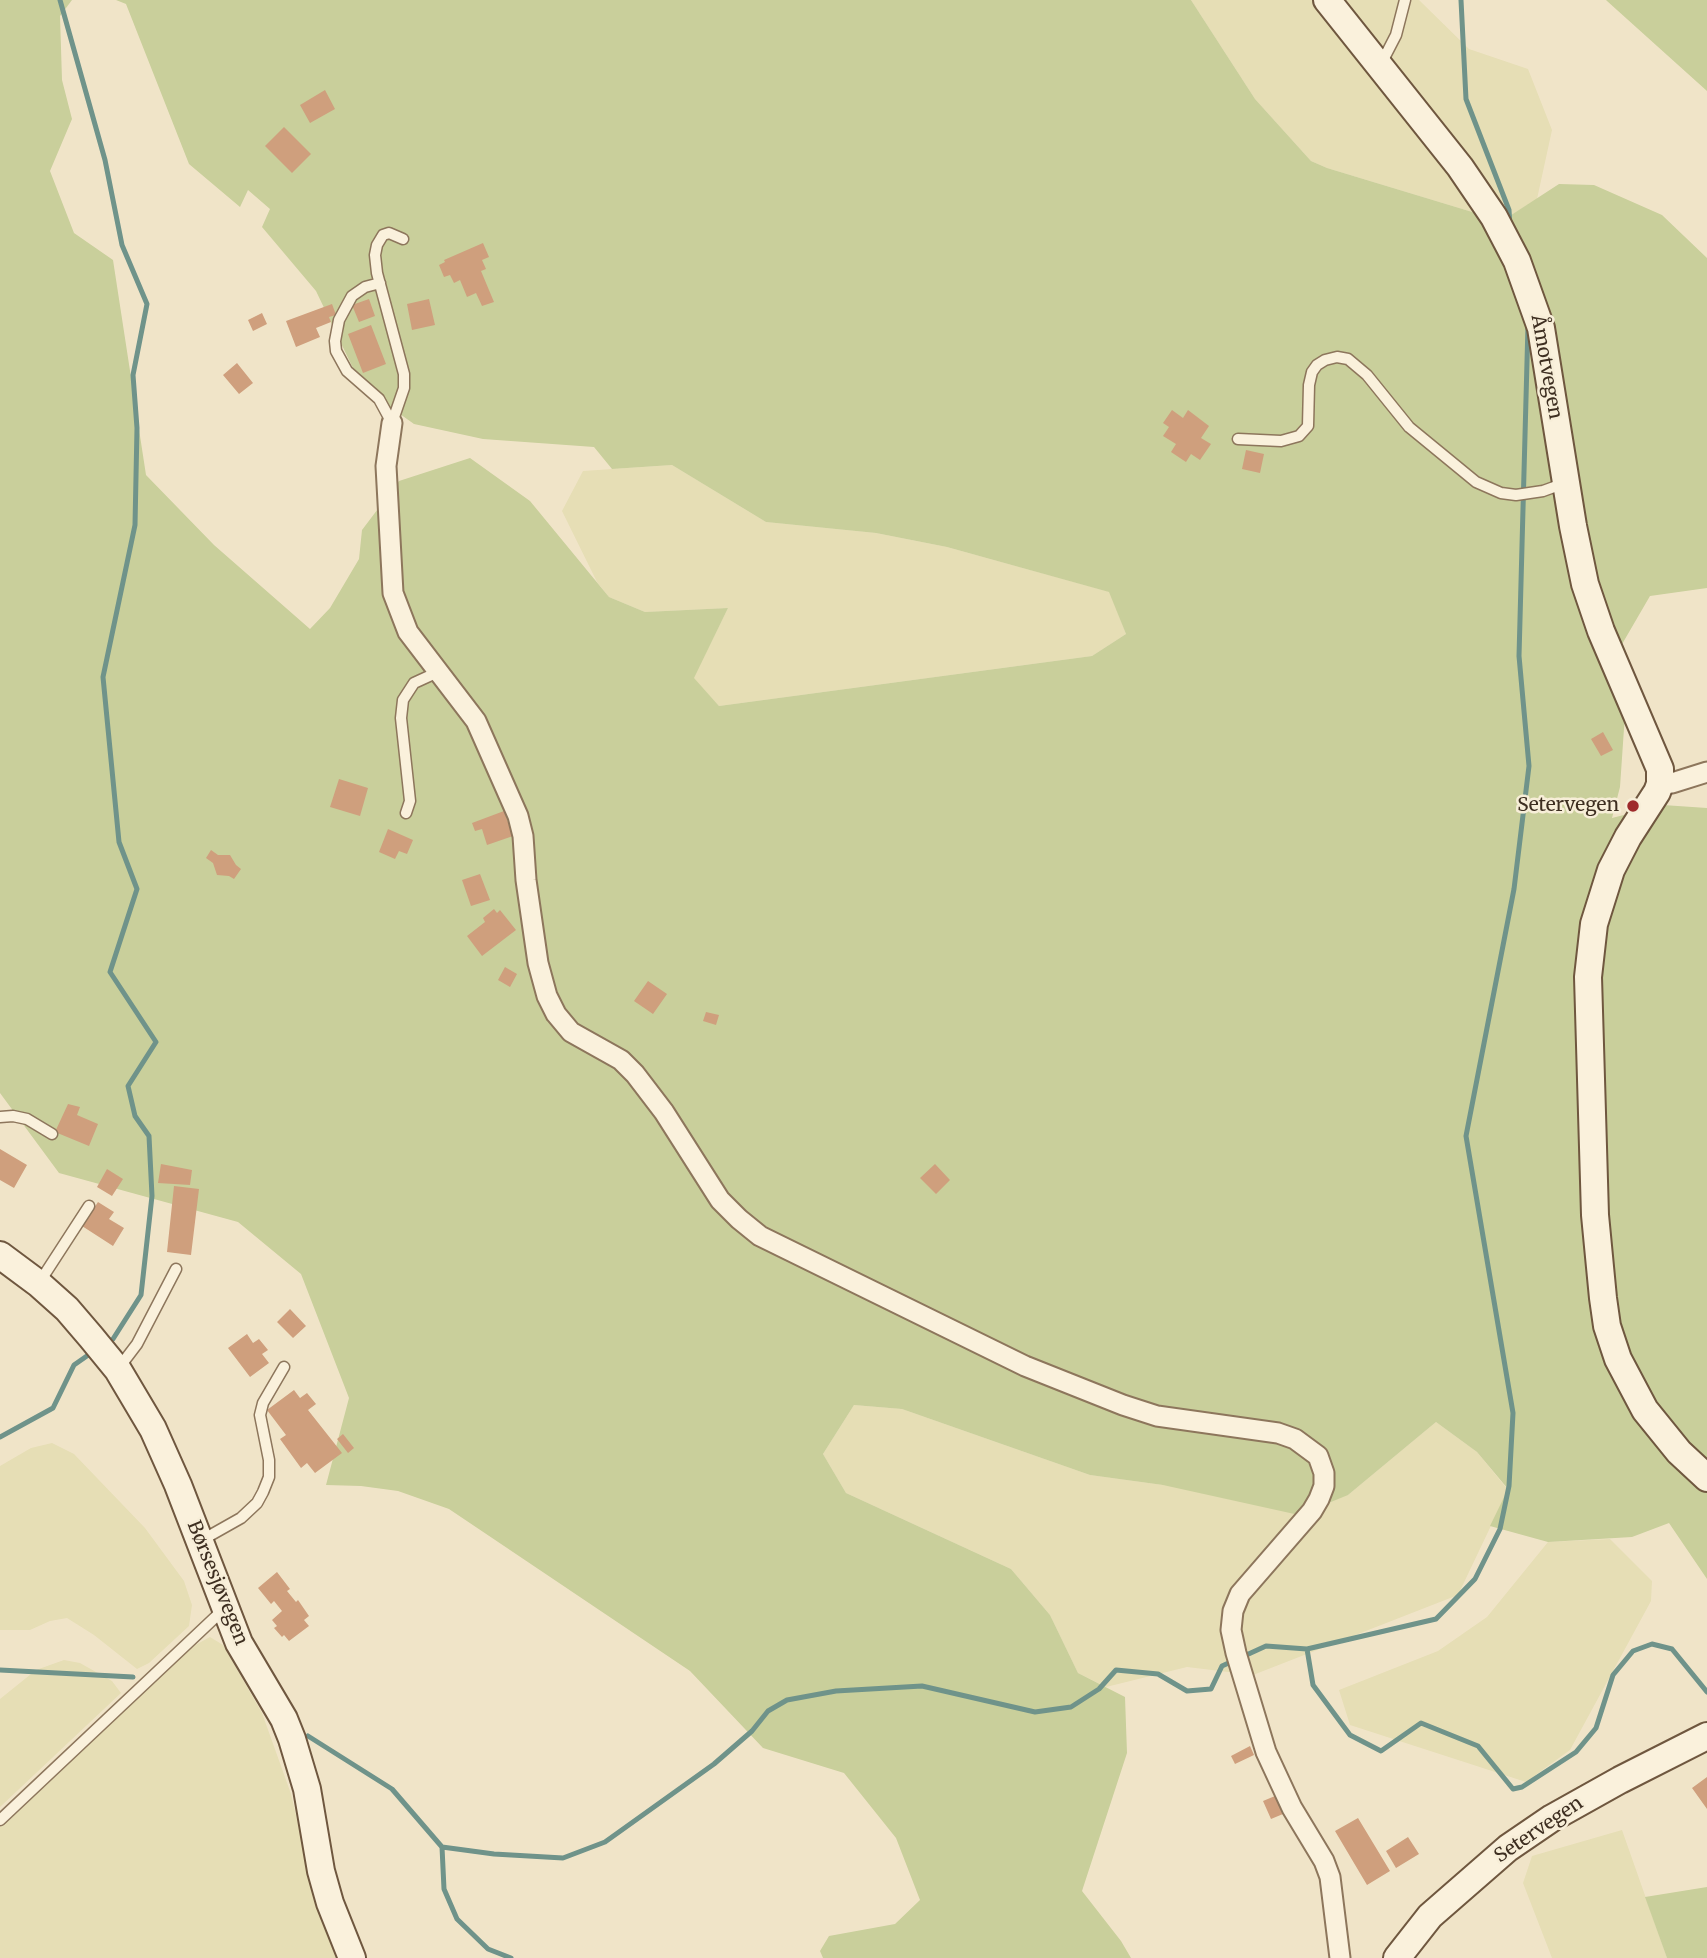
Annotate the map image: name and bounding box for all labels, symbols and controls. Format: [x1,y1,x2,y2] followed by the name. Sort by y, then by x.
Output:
[1526,313,1566,421] street label: Åmotvegen
[1517,795,1619,817] place label: Setervegen
[1625,798,1641,814] marker: Setervegen
[182,1517,252,1649] street label: Børsesjøvegen
[1490,1792,1588,1868] street label: Setervegen

